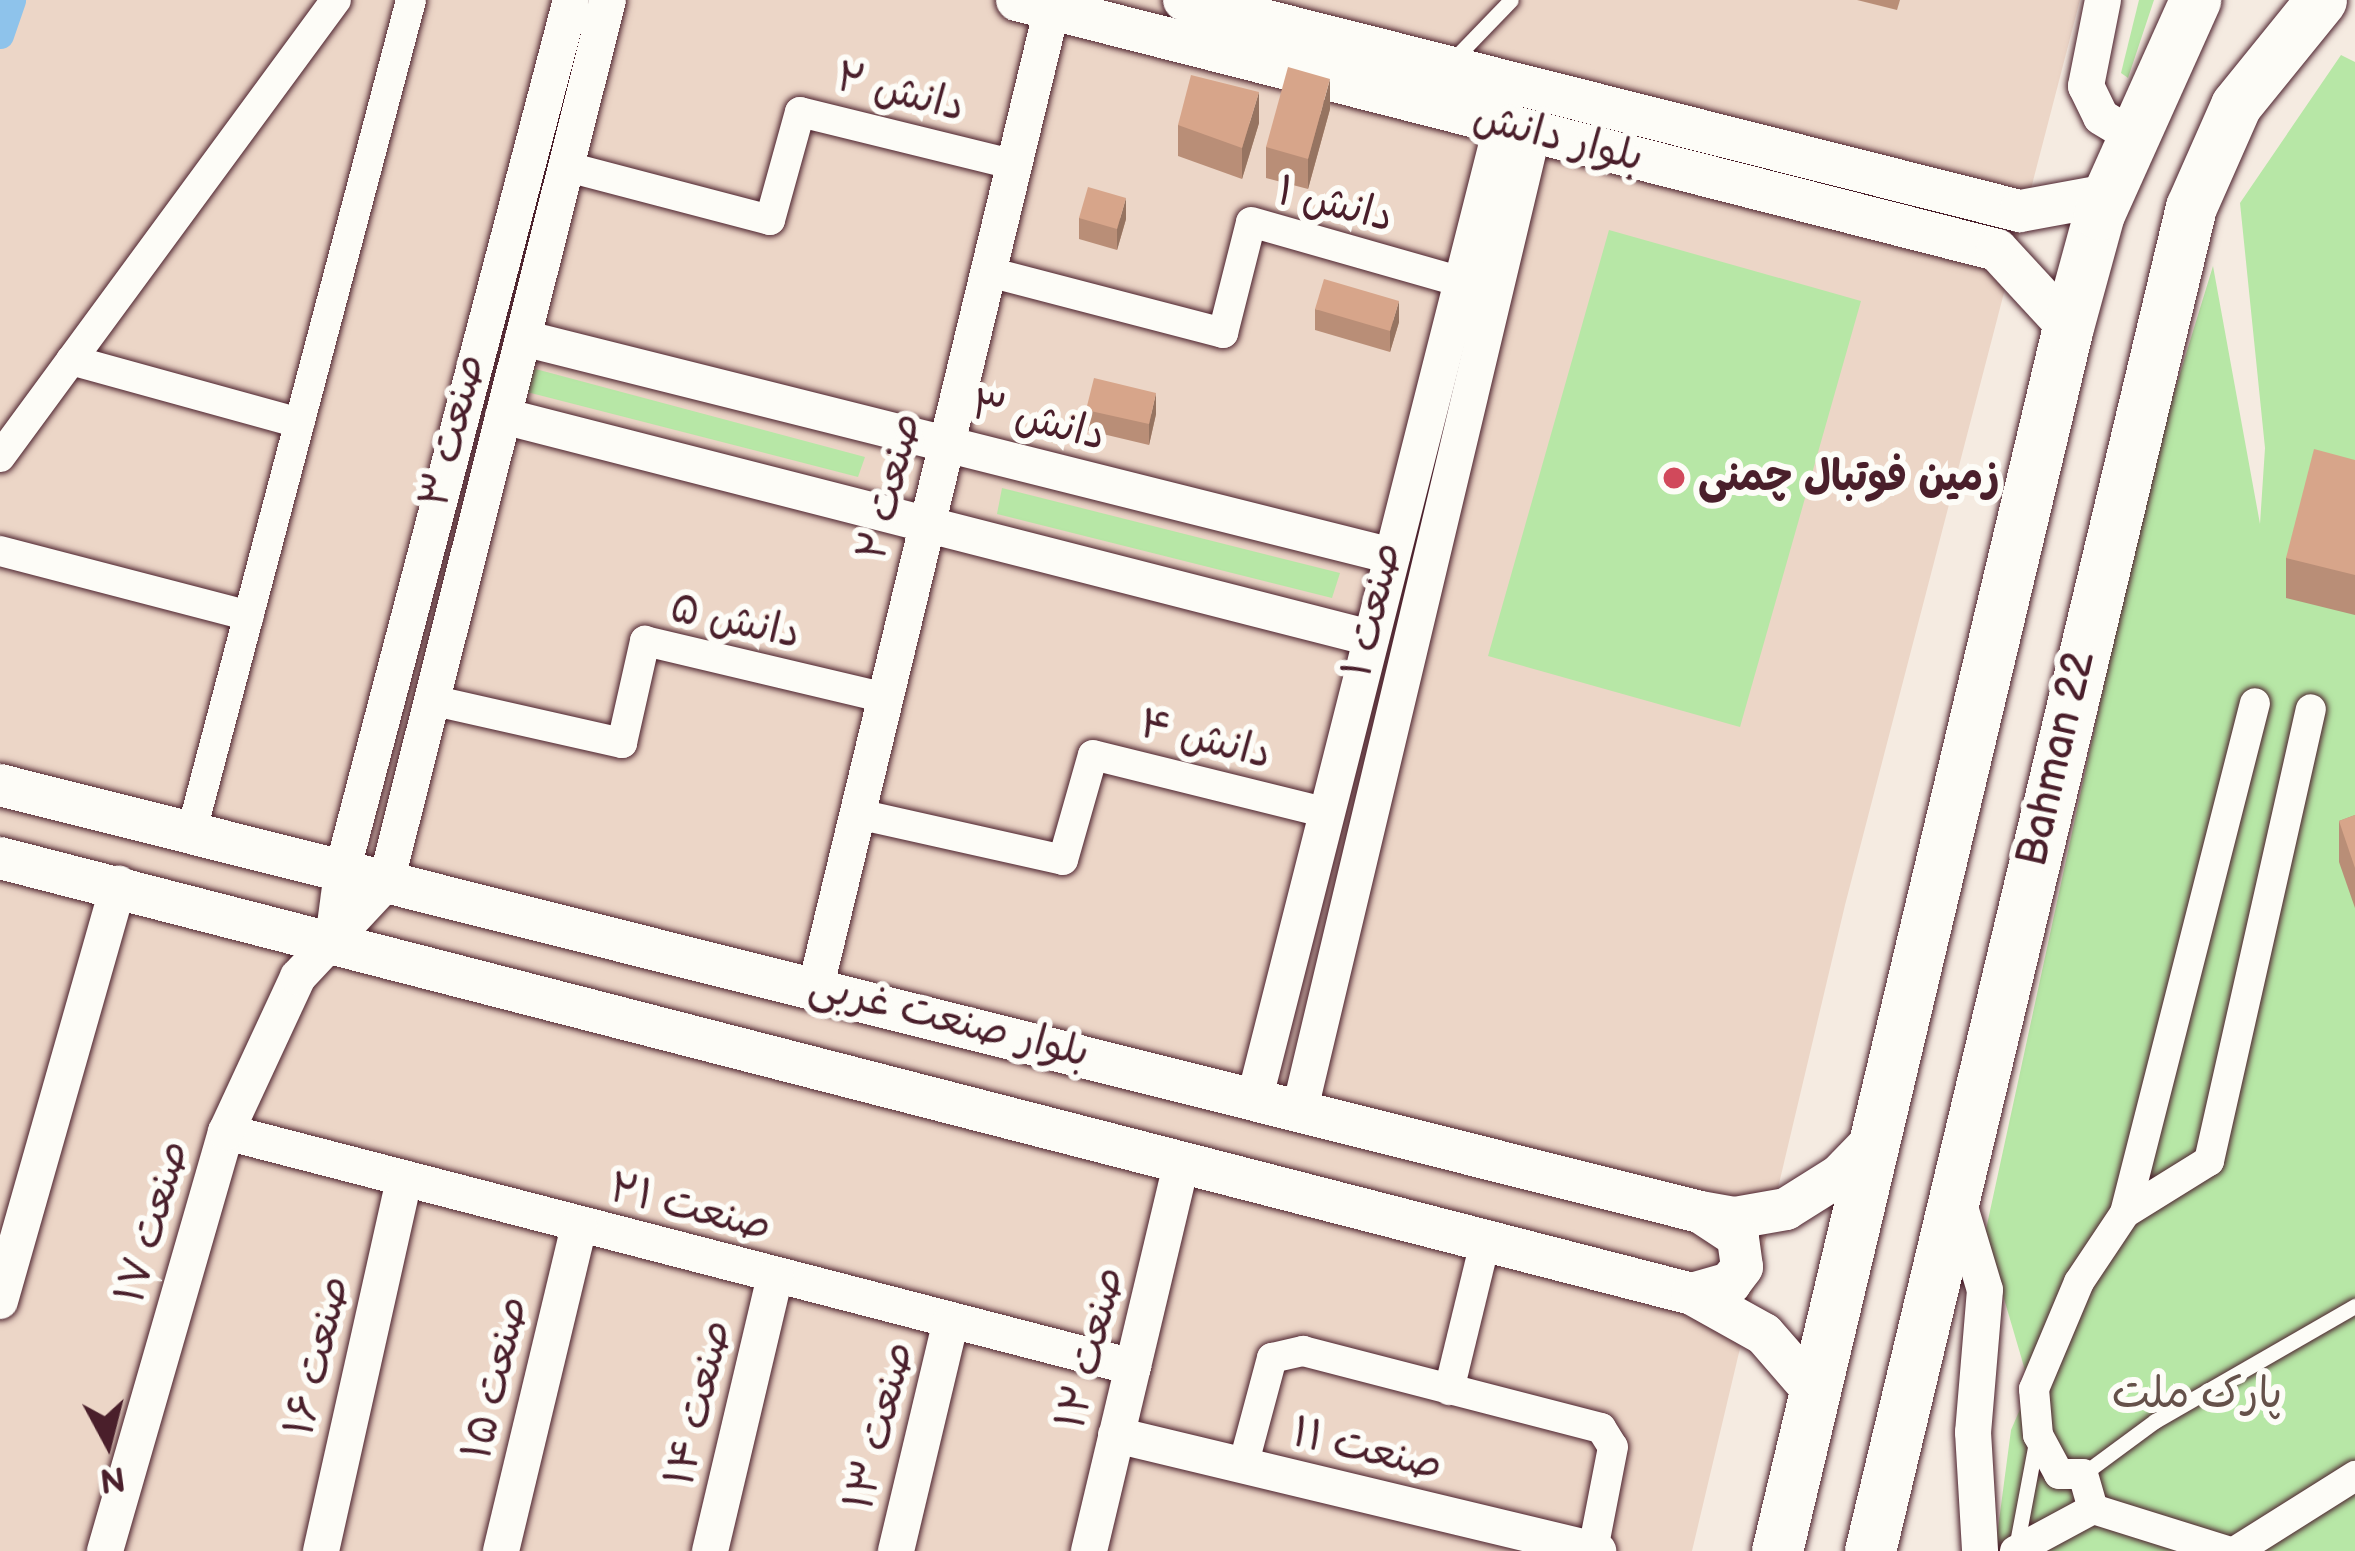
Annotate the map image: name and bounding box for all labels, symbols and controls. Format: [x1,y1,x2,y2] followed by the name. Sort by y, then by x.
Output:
[830,53,970,133] street label: دانش ۲
[1468,93,1648,183] street label: بلوار دانش
[1272,166,1398,244] street label: دانش ۱
[410,349,496,513] street label: صنعت ۳
[965,380,1111,462] street label: دانش ۳
[847,408,933,566] street label: صنعت ۲
[1698,453,1999,503] place label: زمین فوتبال چمنی
[1661,465,1687,491] marker: زمین فوتبال چمنی
[1333,538,1413,682] street label: صنعت ۱
[665,584,805,660] street label: دانش ۵
[2008,647,2106,871] street label: Bahman 22
[1134,699,1276,781] street label: دانش ۴
[804,961,1094,1079] street label: بلوار صنعت غربی
[106,1135,200,1309] street label: صنعت ۱۷
[604,1164,776,1252] street label: صنعت ۲۱
[1047,1262,1135,1434] street label: صنعت ۱۲
[275,1271,361,1441] street label: صنعت ۱۶
[453,1291,539,1465] street label: صنعت ۱۵
[655,1315,743,1491] street label: صنعت ۱۴
[835,1337,925,1515] street label: صنعت ۱۳
[2112,1370,2282,1420] park label: پارک ملت
[48,1383,168,1503] north arrow
[1287,1408,1447,1492] street label: صنعت ۱۱
[98,1457,127,1500] text: N

